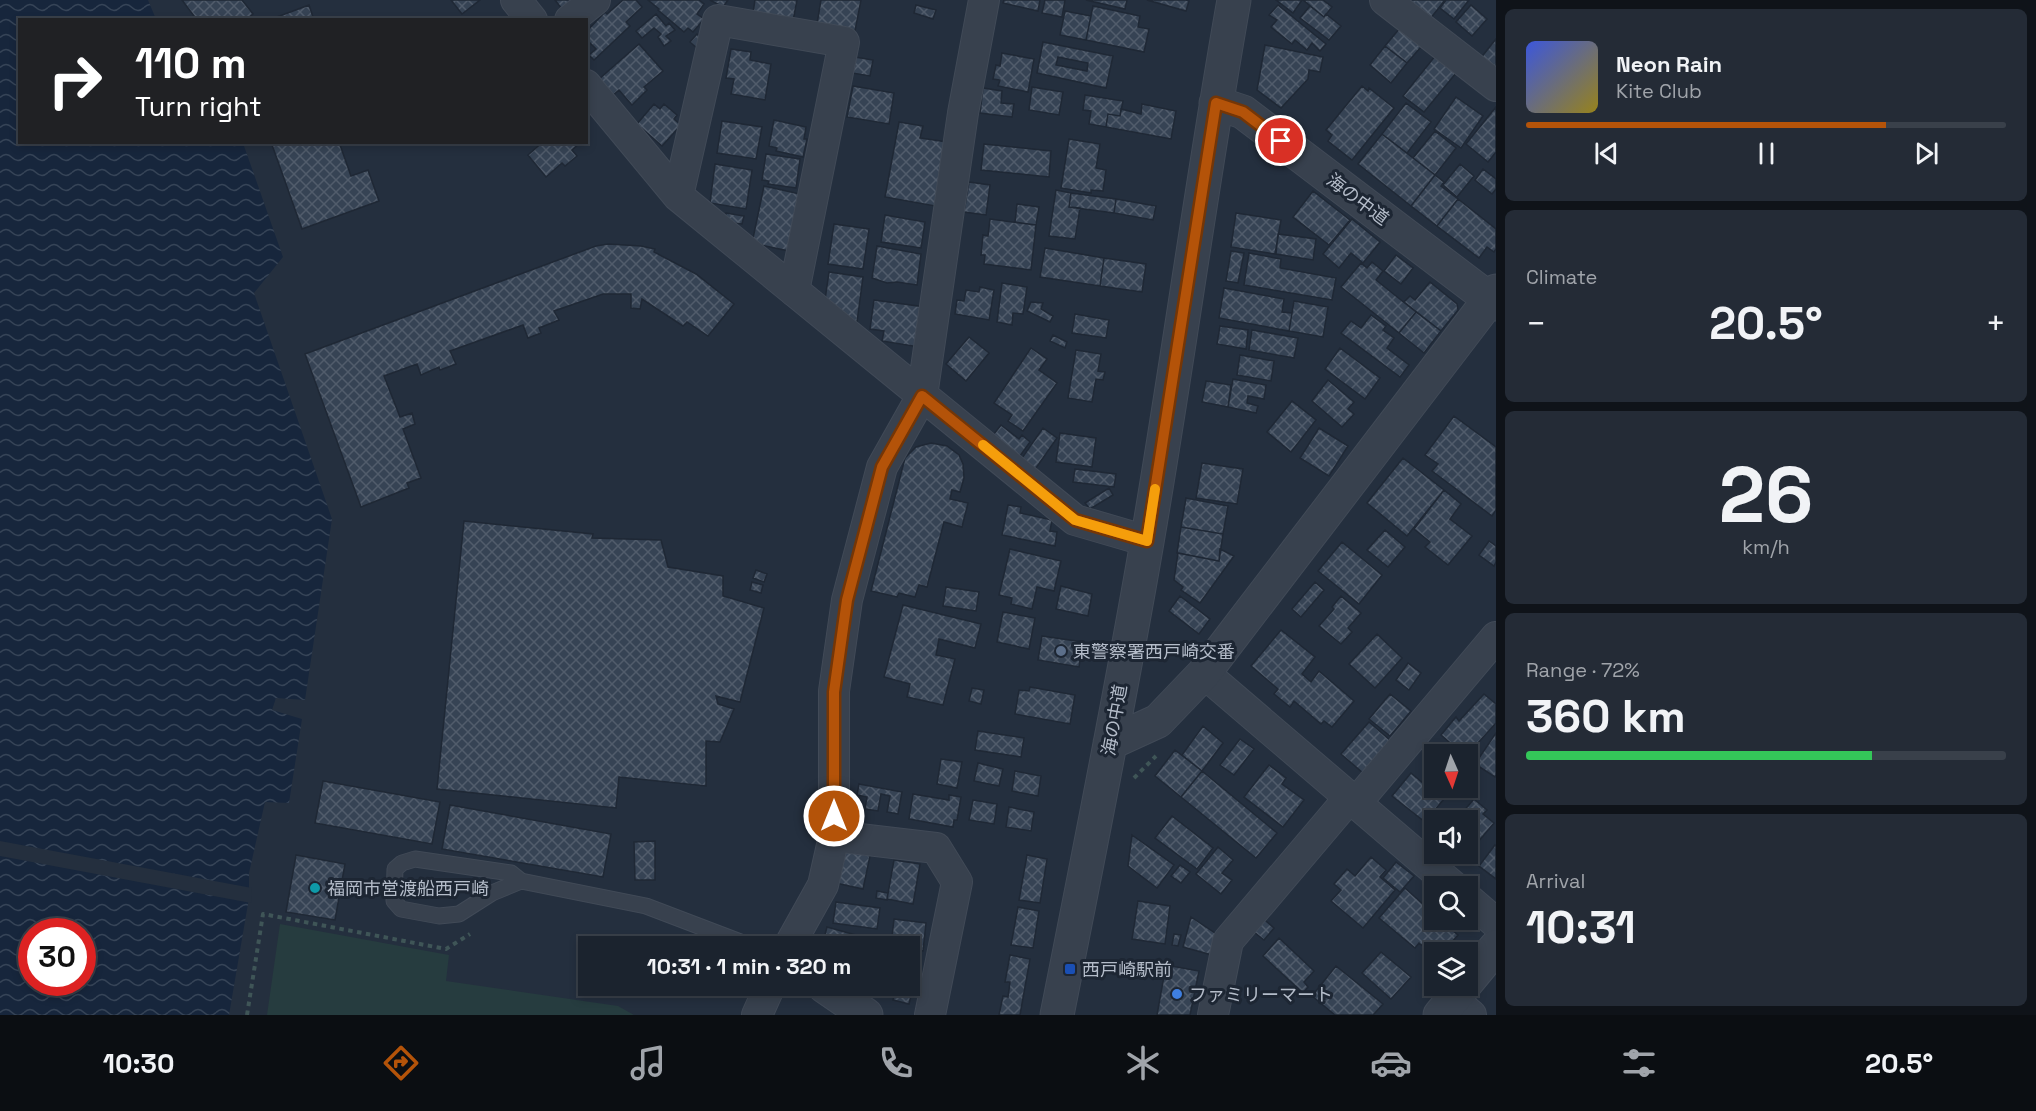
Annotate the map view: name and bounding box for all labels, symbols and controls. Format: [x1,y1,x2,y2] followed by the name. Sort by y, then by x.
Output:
[135,37,247,90] text: 110 m
[36,42,114,120] icon: right
[1616,50,1722,78] text: Neon Rain
[1616,78,1702,104] text: Kite Club
[135,89,262,124] text: Turn right
[1255,115,1306,166] pin
[1264,124,1297,157] icon: arrive
[1590,137,1623,170] icon: previous
[1750,137,1783,170] icon: pause
[1910,137,1943,170] icon: next
[1322,168,1394,230] street label: 海の中道
[1526,264,1597,290] text: Climate
[1709,295,1823,352] text: 20.5°
[1526,303,1546,345] text: −
[1986,303,2006,345] text: +
[1719,445,1813,545] text: 26
[1742,534,1790,560] text: km/h
[1073,640,1235,663] place label: 東警察署西戸崎交番
[1054,644,1068,658] marker: 東警察署西戸崎交番
[1526,657,1640,683] text: Range · 72%
[1096,683,1132,757] street label: 海の中道
[1526,688,1686,745] text: 360 km
[1424,744,1478,798] north arrow
[1424,744,1478,996] map controls
[802,784,866,848] position arrow
[1424,810,1478,864] button: sound
[1526,868,1585,894] text: Arrival
[1424,876,1478,930] button: search
[327,877,489,900] place label: 福岡市営渡船西戸崎
[308,881,322,895] marker: 福岡市営渡船西戸崎
[1526,899,1636,956] text: 10:31
[18,918,96,996] speed limit sign: 30
[1424,942,1478,996] button: layers
[647,952,851,980] text: 10:31 · 1 min · 320 m
[1082,958,1172,981] place label: 西戸崎駅前
[1063,962,1077,976] marker: 西戸崎駅前
[1189,983,1333,1006] place label: ファミリーマート
[1170,987,1184,1001] marker: ファミリーマート
[380,1042,422,1084] icon: directions
[627,1042,669,1084] icon: music
[875,1042,917,1084] icon: phone
[1122,1042,1164,1084] icon: climate
[1370,1042,1412,1084] icon: car
[1618,1042,1660,1084] icon: filters
[103,1046,174,1081] text: 10:30
[1865,1046,1933,1081] text: 20.5°

